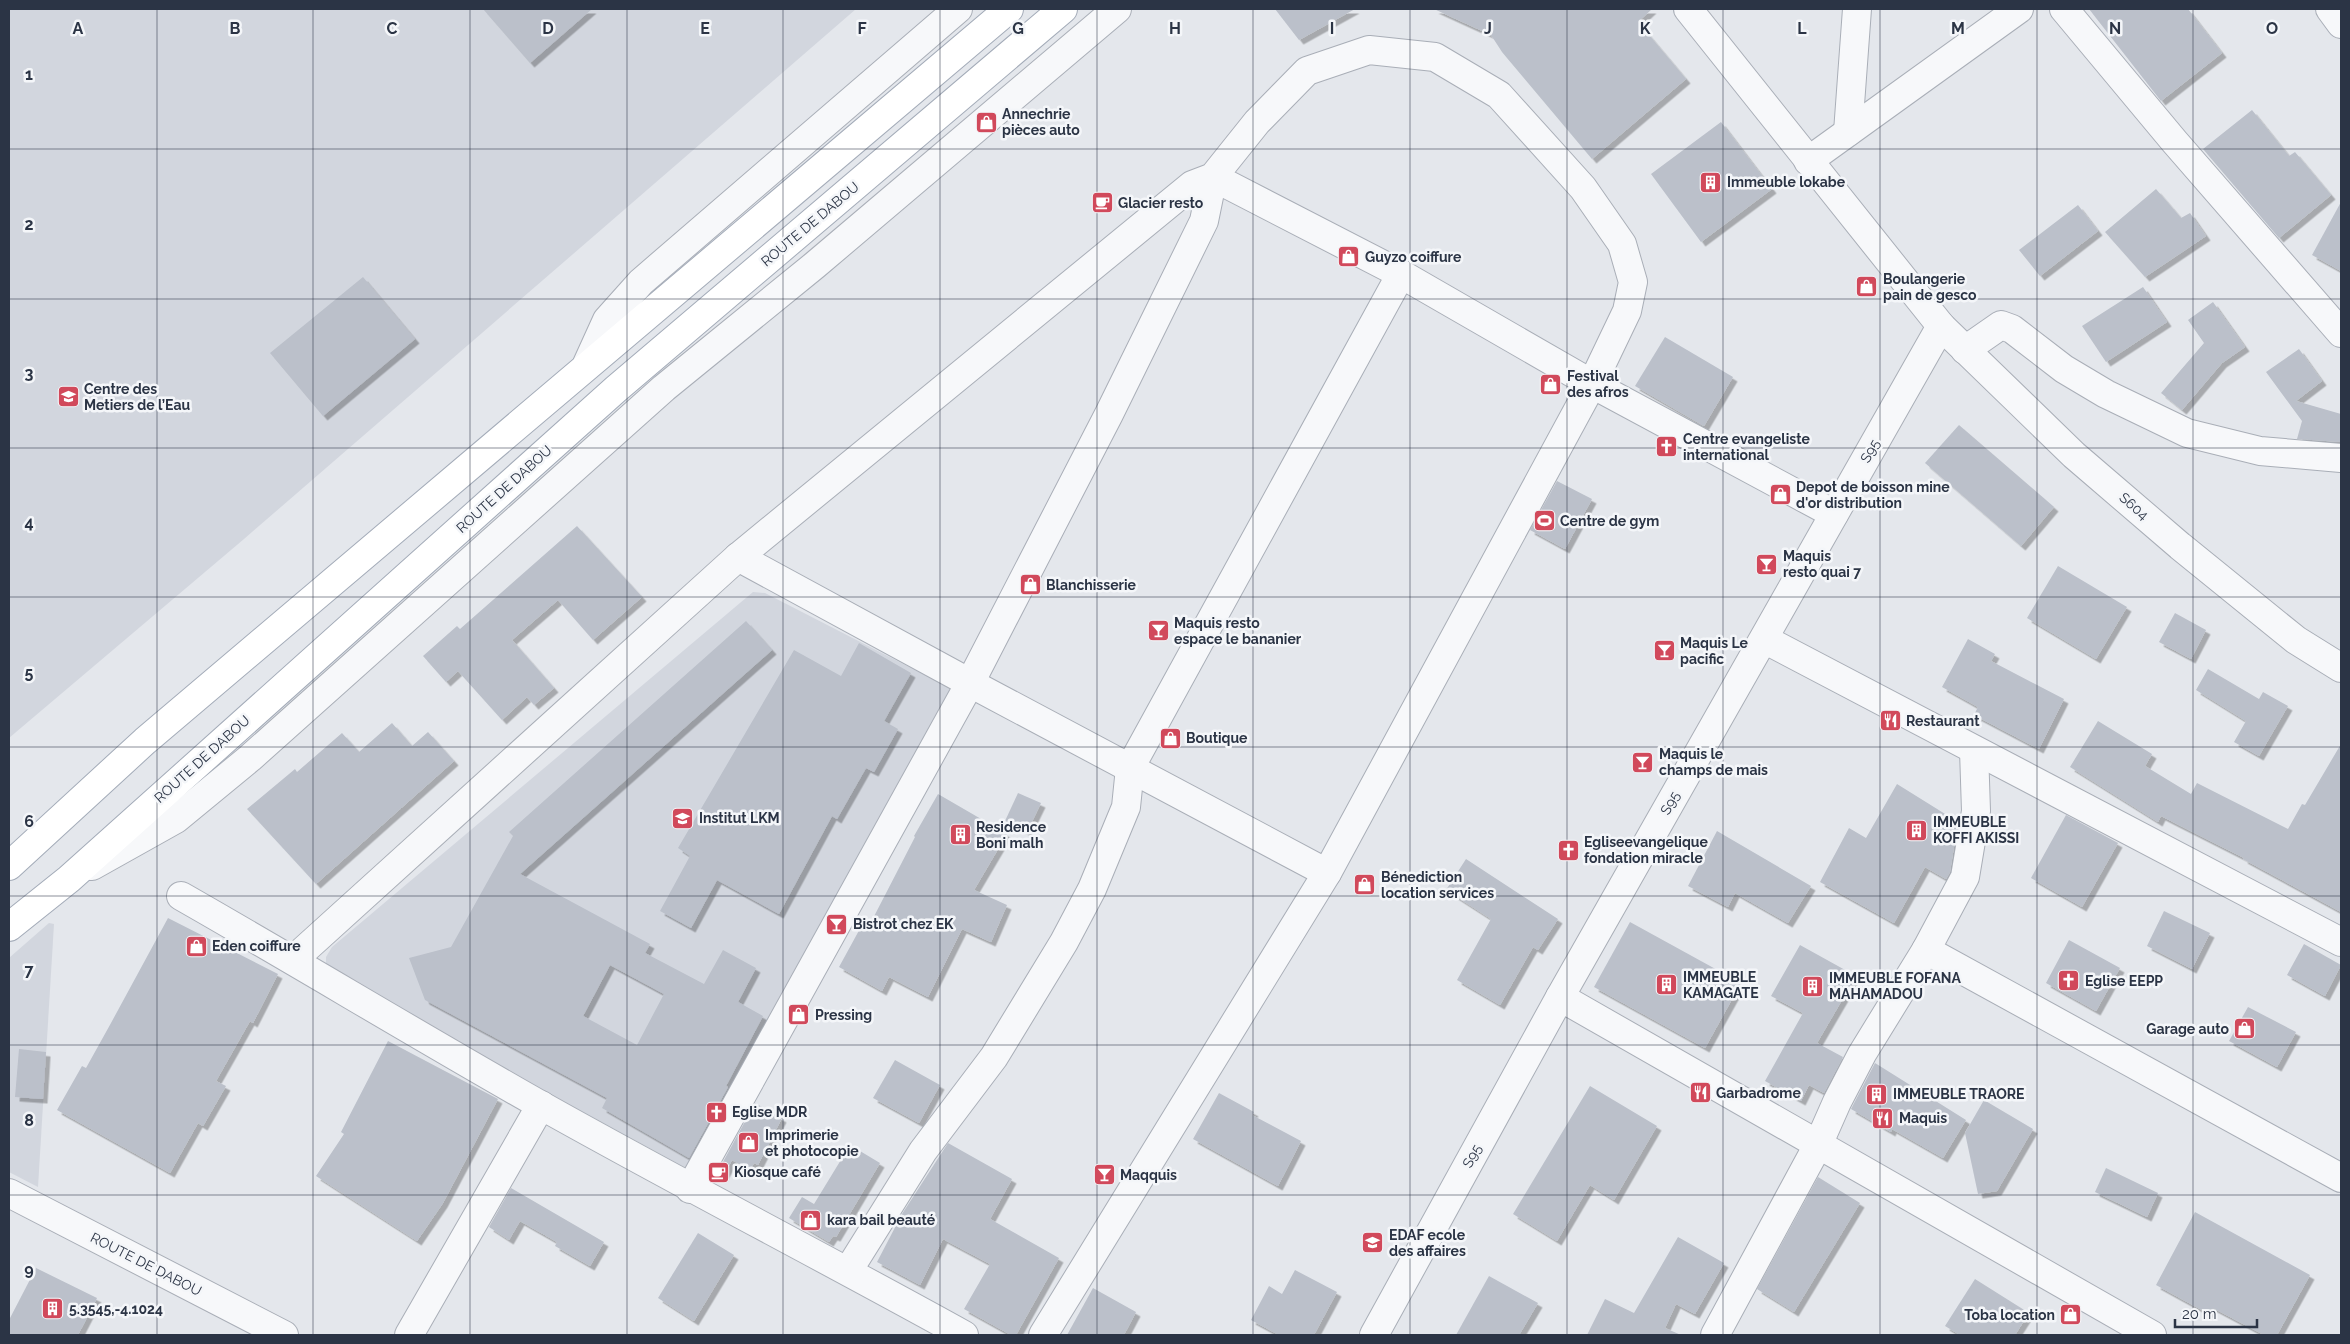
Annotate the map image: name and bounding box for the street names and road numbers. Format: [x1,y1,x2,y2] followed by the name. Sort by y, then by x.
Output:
[758,179,862,269] street label: ROUTE DE DABOU
[1857,436,1883,466] street label: S95
[453,442,555,536] street label: ROUTE DE DABOU
[2116,489,2152,523] street label: S604
[151,712,253,806] street label: ROUTE DE DABOU
[1657,788,1683,818] street label: S95
[1459,1141,1485,1171] street label: S95
[88,1229,204,1299] street label: ROUTE DE DABOU

